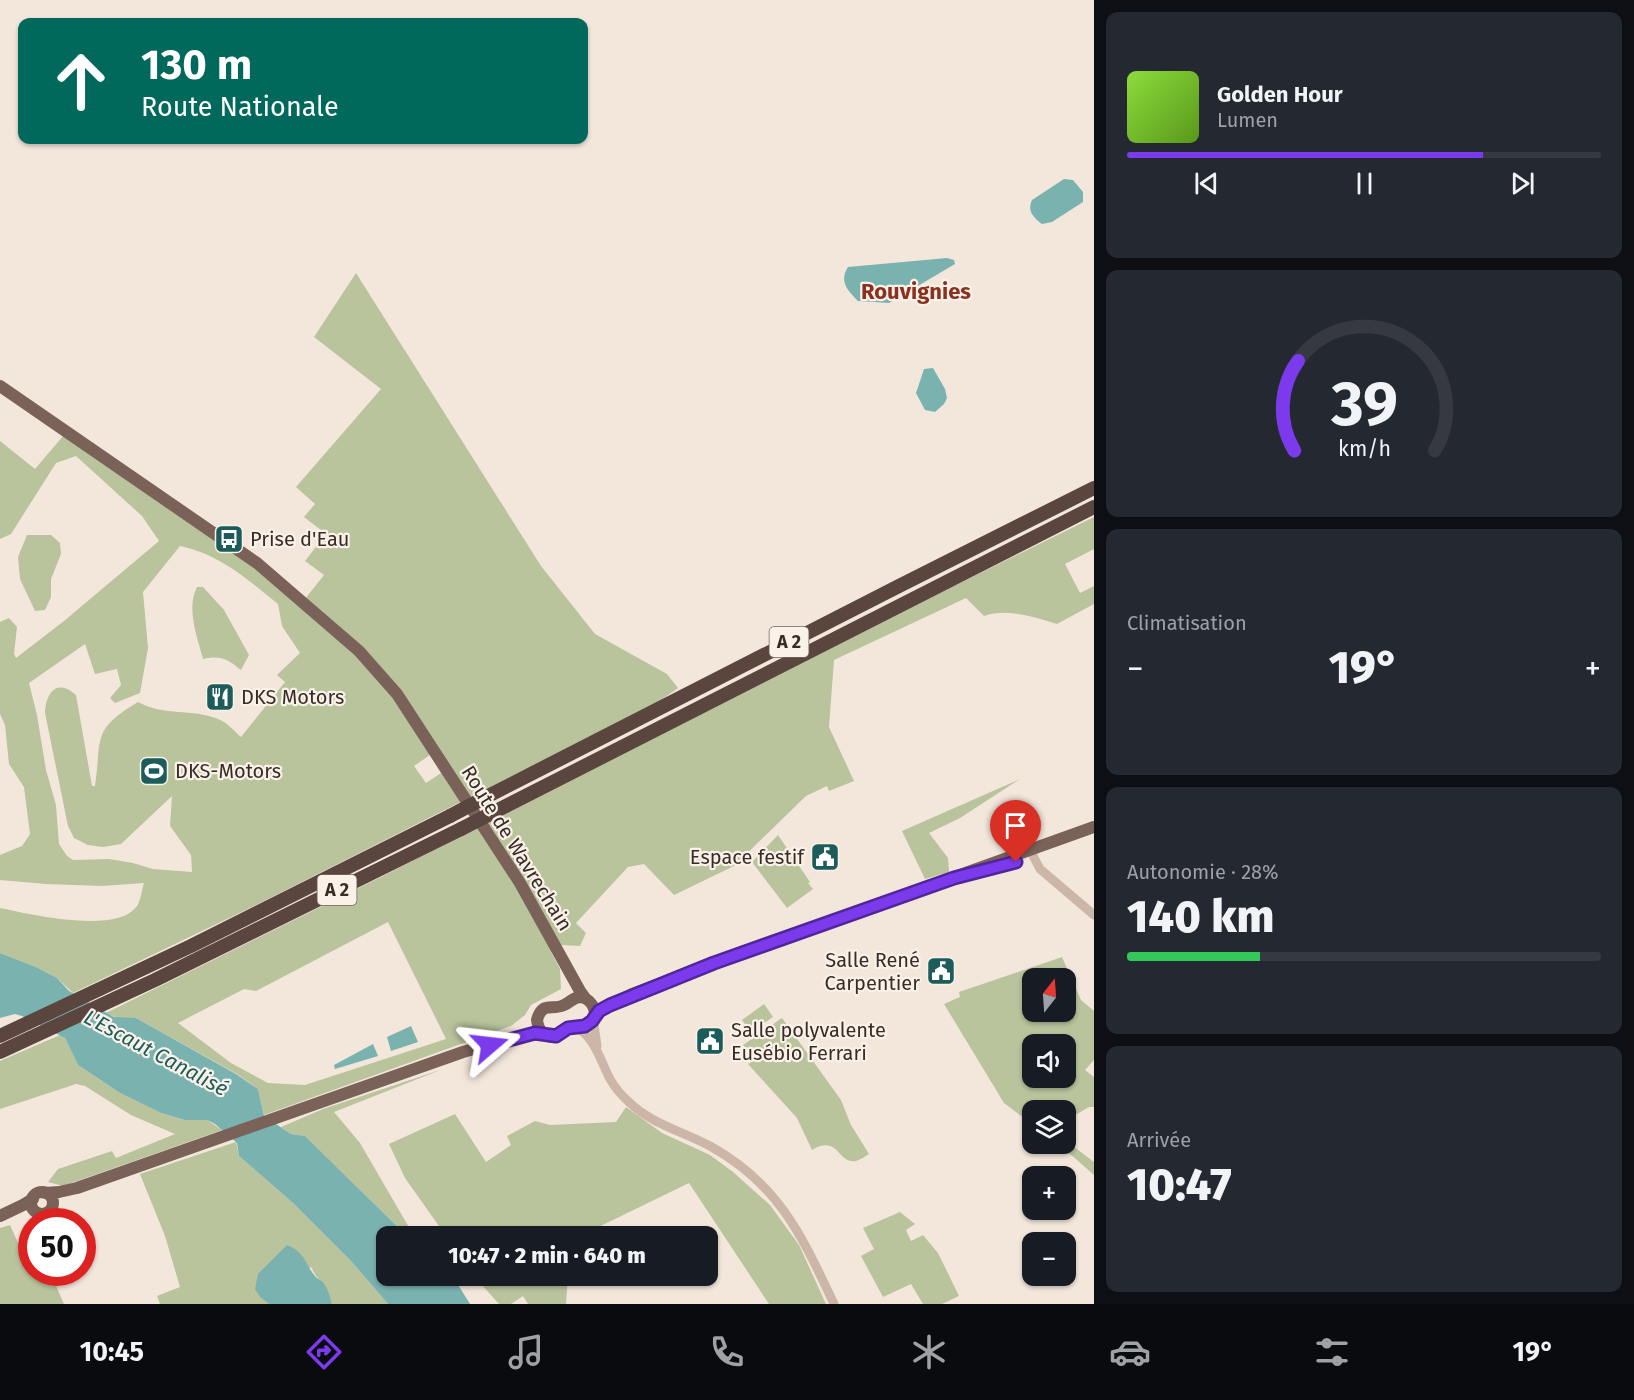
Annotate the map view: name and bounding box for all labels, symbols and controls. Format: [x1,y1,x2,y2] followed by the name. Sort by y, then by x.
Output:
[141,40,252,90] text: 130 m
[42,42,120,120] icon: ahead
[1217,81,1343,108] text: Golden Hour
[141,91,339,123] text: Route Nationale
[1217,108,1278,132] text: Lumen
[1190,167,1223,200] icon: previous
[1348,167,1381,200] icon: pause
[1506,167,1539,200] icon: next
[861,278,971,305] district label: Rouvignies
[1330,367,1397,442] text: 39
[1337,436,1391,462] text: km/h
[213,523,245,555] bus stop icon: Prise d'Eau
[250,527,349,551] place label: Prise d'Eau
[1127,611,1247,635] text: Climatisation
[770,627,808,657] road number: A 2
[1329,641,1399,695] text: 19°
[1127,649,1144,689] text: −
[1585,649,1601,689] text: +
[204,681,236,713] restaurant icon: DKS Motors
[241,685,344,709] place label: DKS Motors
[138,755,170,787] sports icon: DKS-Motors
[175,759,281,783] place label: DKS-Motors
[456,761,578,935] street label: Route de Wavrechain
[990,800,1041,862] pin
[999,809,1032,842] icon: arrive
[809,841,841,873] public building icon: Espace festif
[690,845,805,869] place label: Espace festif
[1127,860,1279,884] text: Autonomie · 28%
[318,875,356,905] road number: A 2
[1127,890,1274,944] text: 140 km
[824,948,920,995] place label: Salle René Carpentier
[925,955,957,987] public building icon: Salle René Carpentier
[1022,968,1076,1022] north arrow
[1022,968,1076,1286] map controls
[79,1004,233,1102] water label: L'Escaut Canalisé
[458,1013,522,1077] position arrow
[731,1018,886,1065] place label: Salle polyvalente Eusébio Ferrari
[694,1025,726,1057] public building icon: Salle polyvalente Eusébio Ferrari
[1022,1034,1076,1088] button: sound
[1022,1100,1076,1154] button: layers
[1127,1128,1191,1152] text: Arrivée
[1127,1158,1232,1212] text: 10:47
[1022,1166,1076,1220] button: +
[18,1208,96,1286] speed limit sign: 50
[1022,1232,1076,1286] button: −
[448,1242,646,1269] text: 10:47 · 2 min · 640 m
[303,1331,345,1373] icon: directions
[505,1331,547,1373] icon: music
[706,1331,748,1373] icon: phone
[908,1331,950,1373] icon: climate
[1109,1331,1151,1373] icon: car
[1311,1331,1353,1373] icon: filters
[80,1336,144,1368] text: 10:45
[1512,1336,1554,1368] text: 19°

